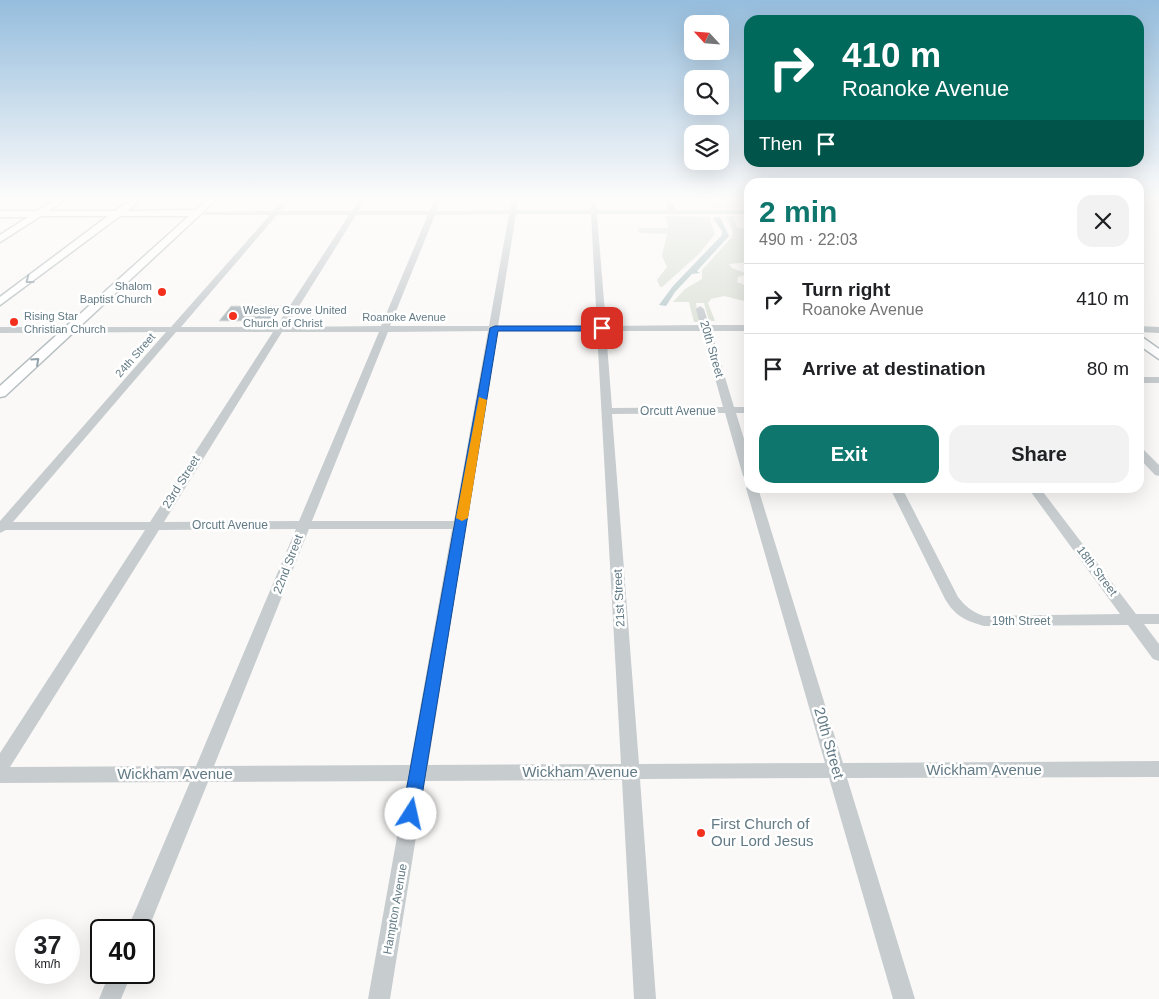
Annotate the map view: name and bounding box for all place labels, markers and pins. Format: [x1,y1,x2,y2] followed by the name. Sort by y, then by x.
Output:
[80,280,152,305] place label: Shalom Baptist Church
[156,286,168,298] marker: Shalom Baptist Church
[243,304,347,329] place label: Wesley Grove United Church of Christ
[581,307,623,349] pin
[24,310,106,335] place label: Rising Star Christian Church
[227,310,239,322] marker: Wesley Grove United Church of Christ
[8,316,20,328] marker: Rising Star Christian Church
[711,815,814,849] place label: First Church of Our Lord Jesus
[695,827,707,839] marker: First Church of Our Lord Jesus

